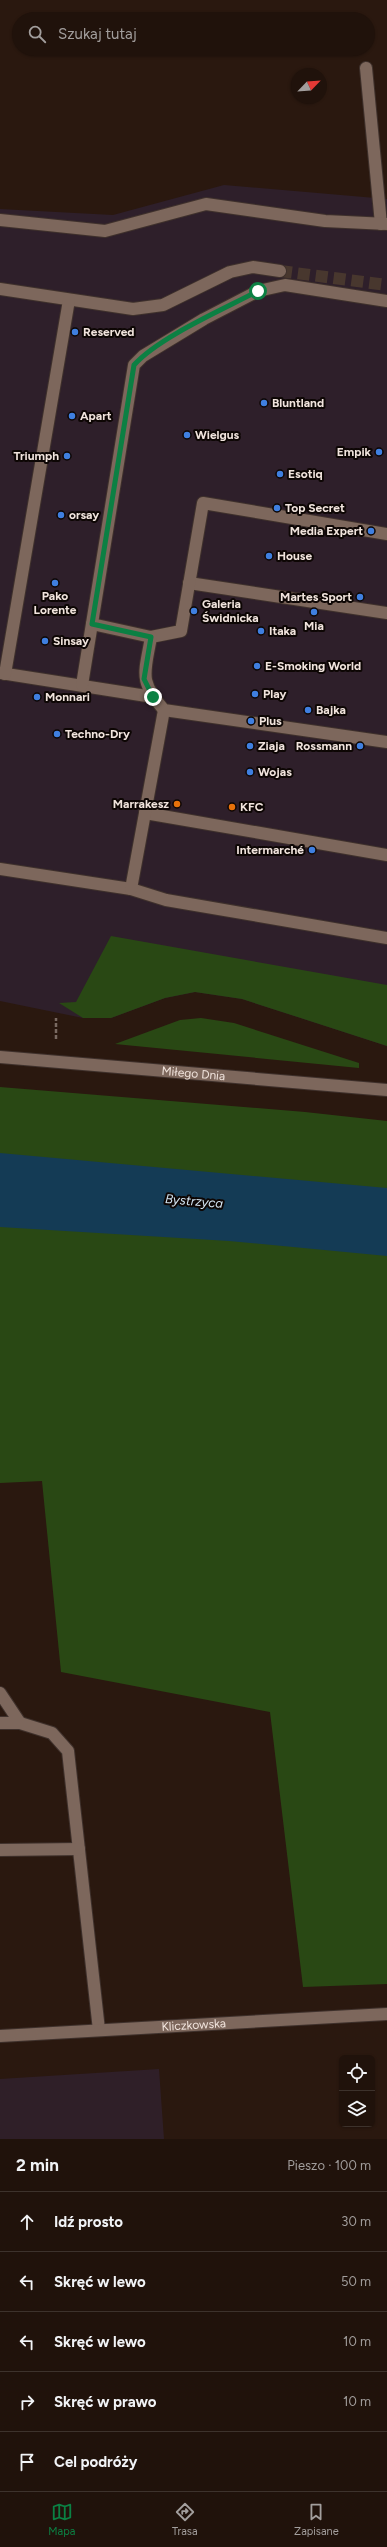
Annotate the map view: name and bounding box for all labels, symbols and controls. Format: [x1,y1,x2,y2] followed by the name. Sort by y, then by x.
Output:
[12,12,375,56] search box
[26,23,48,45] icon: search
[58,25,137,43] text: Szukaj tutaj
[291,68,327,104] north arrow
[249,282,267,300] route start
[83,325,134,339] place label: Reserved
[70,327,80,337] marker: Reserved
[272,396,324,410] place label: Bluntland
[259,398,269,408] marker: Bluntland
[80,409,112,423] place label: Apart
[67,411,77,421] marker: Apart
[195,428,240,442] place label: Wielgus
[182,430,192,440] marker: Wielgus
[337,445,372,459] place label: Empik
[374,447,384,457] marker: Empik
[13,449,59,463] place label: Triumph
[62,451,72,461] marker: Triumph
[288,467,323,481] place label: Esotiq
[275,469,285,479] marker: Esotiq
[285,501,345,515] place label: Top Secret
[272,503,282,513] marker: Top Secret
[69,508,99,522] place label: orsay
[56,510,66,520] marker: orsay
[290,524,363,538] place label: Media Expert
[366,526,376,536] marker: Media Expert
[277,549,312,563] place label: House
[264,551,274,561] marker: House
[50,578,60,588] marker: Pako Lorente
[34,589,77,617] place label: Pako Lorente
[280,590,352,604] place label: Martes Sport
[355,592,365,602] marker: Martes Sport
[202,597,259,625] place label: Galeria Świdnicka
[189,606,199,616] marker: Galeria Świdnicka
[309,607,319,617] marker: Mia
[304,619,324,633] place label: Mia
[269,624,296,638] place label: Itaka
[256,626,266,636] marker: Itaka
[53,634,89,648] place label: Sinsay
[40,636,50,646] marker: Sinsay
[265,659,361,673] place label: E-Smoking World
[252,661,262,671] marker: E-Smoking World
[263,687,286,701] place label: Play
[144,688,162,706] route end
[250,689,260,699] marker: Play
[45,690,90,704] place label: Monnari
[32,692,42,702] marker: Monnari
[316,703,346,717] place label: Bajka
[303,705,313,715] marker: Bajka
[259,714,282,728] place label: Plus
[246,716,256,726] marker: Plus
[65,727,130,741] place label: Techno-Dry
[52,729,62,739] marker: Techno-Dry
[258,739,285,753] place label: Ziaja
[296,739,352,753] place label: Rossmann
[245,741,255,751] marker: Ziaja
[355,741,365,751] marker: Rossmann
[258,765,292,779] place label: Wojas
[245,767,255,777] marker: Wojas
[113,797,169,811] place label: Marrakesz
[172,799,182,809] marker: Marrakesz
[240,800,264,814] place label: KFC
[227,802,237,812] marker: KFC
[236,843,304,857] place label: Intermarché
[307,845,317,855] marker: Intermarché
[161,1064,226,1083] street label: Miłego Dnia
[164,1191,224,1211] water label: Bystrzyca
[161,2016,226,2034] street label: Kliczkowska
[339,2055,375,2127] map controls
[339,2055,375,2091] button: locate
[339,2091,375,2127] button: layers
[16,2155,59,2175] text: 2 min
[287,2158,371,2173] text: Pieszo · 100 m
[16,2211,38,2233] icon: ahead
[54,2213,123,2231] text: Idź prosto
[341,2214,371,2229] text: 30 m
[16,2271,38,2293] icon: left
[54,2273,146,2291] text: Skręć w lewo
[341,2274,371,2289] text: 50 m
[16,2331,38,2353] icon: left
[54,2333,146,2351] text: Skręć w lewo
[343,2334,371,2349] text: 10 m
[16,2391,38,2413] icon: right
[54,2393,157,2411] text: Skręć w prawo
[343,2394,371,2409] text: 10 m
[16,2451,38,2473] icon: arrive
[54,2453,137,2471] text: Cel podróży
[48,2501,75,2538] tab: Mapa
[172,2501,198,2538] tab: Trasa
[294,2501,339,2538] tab: Zapisane

